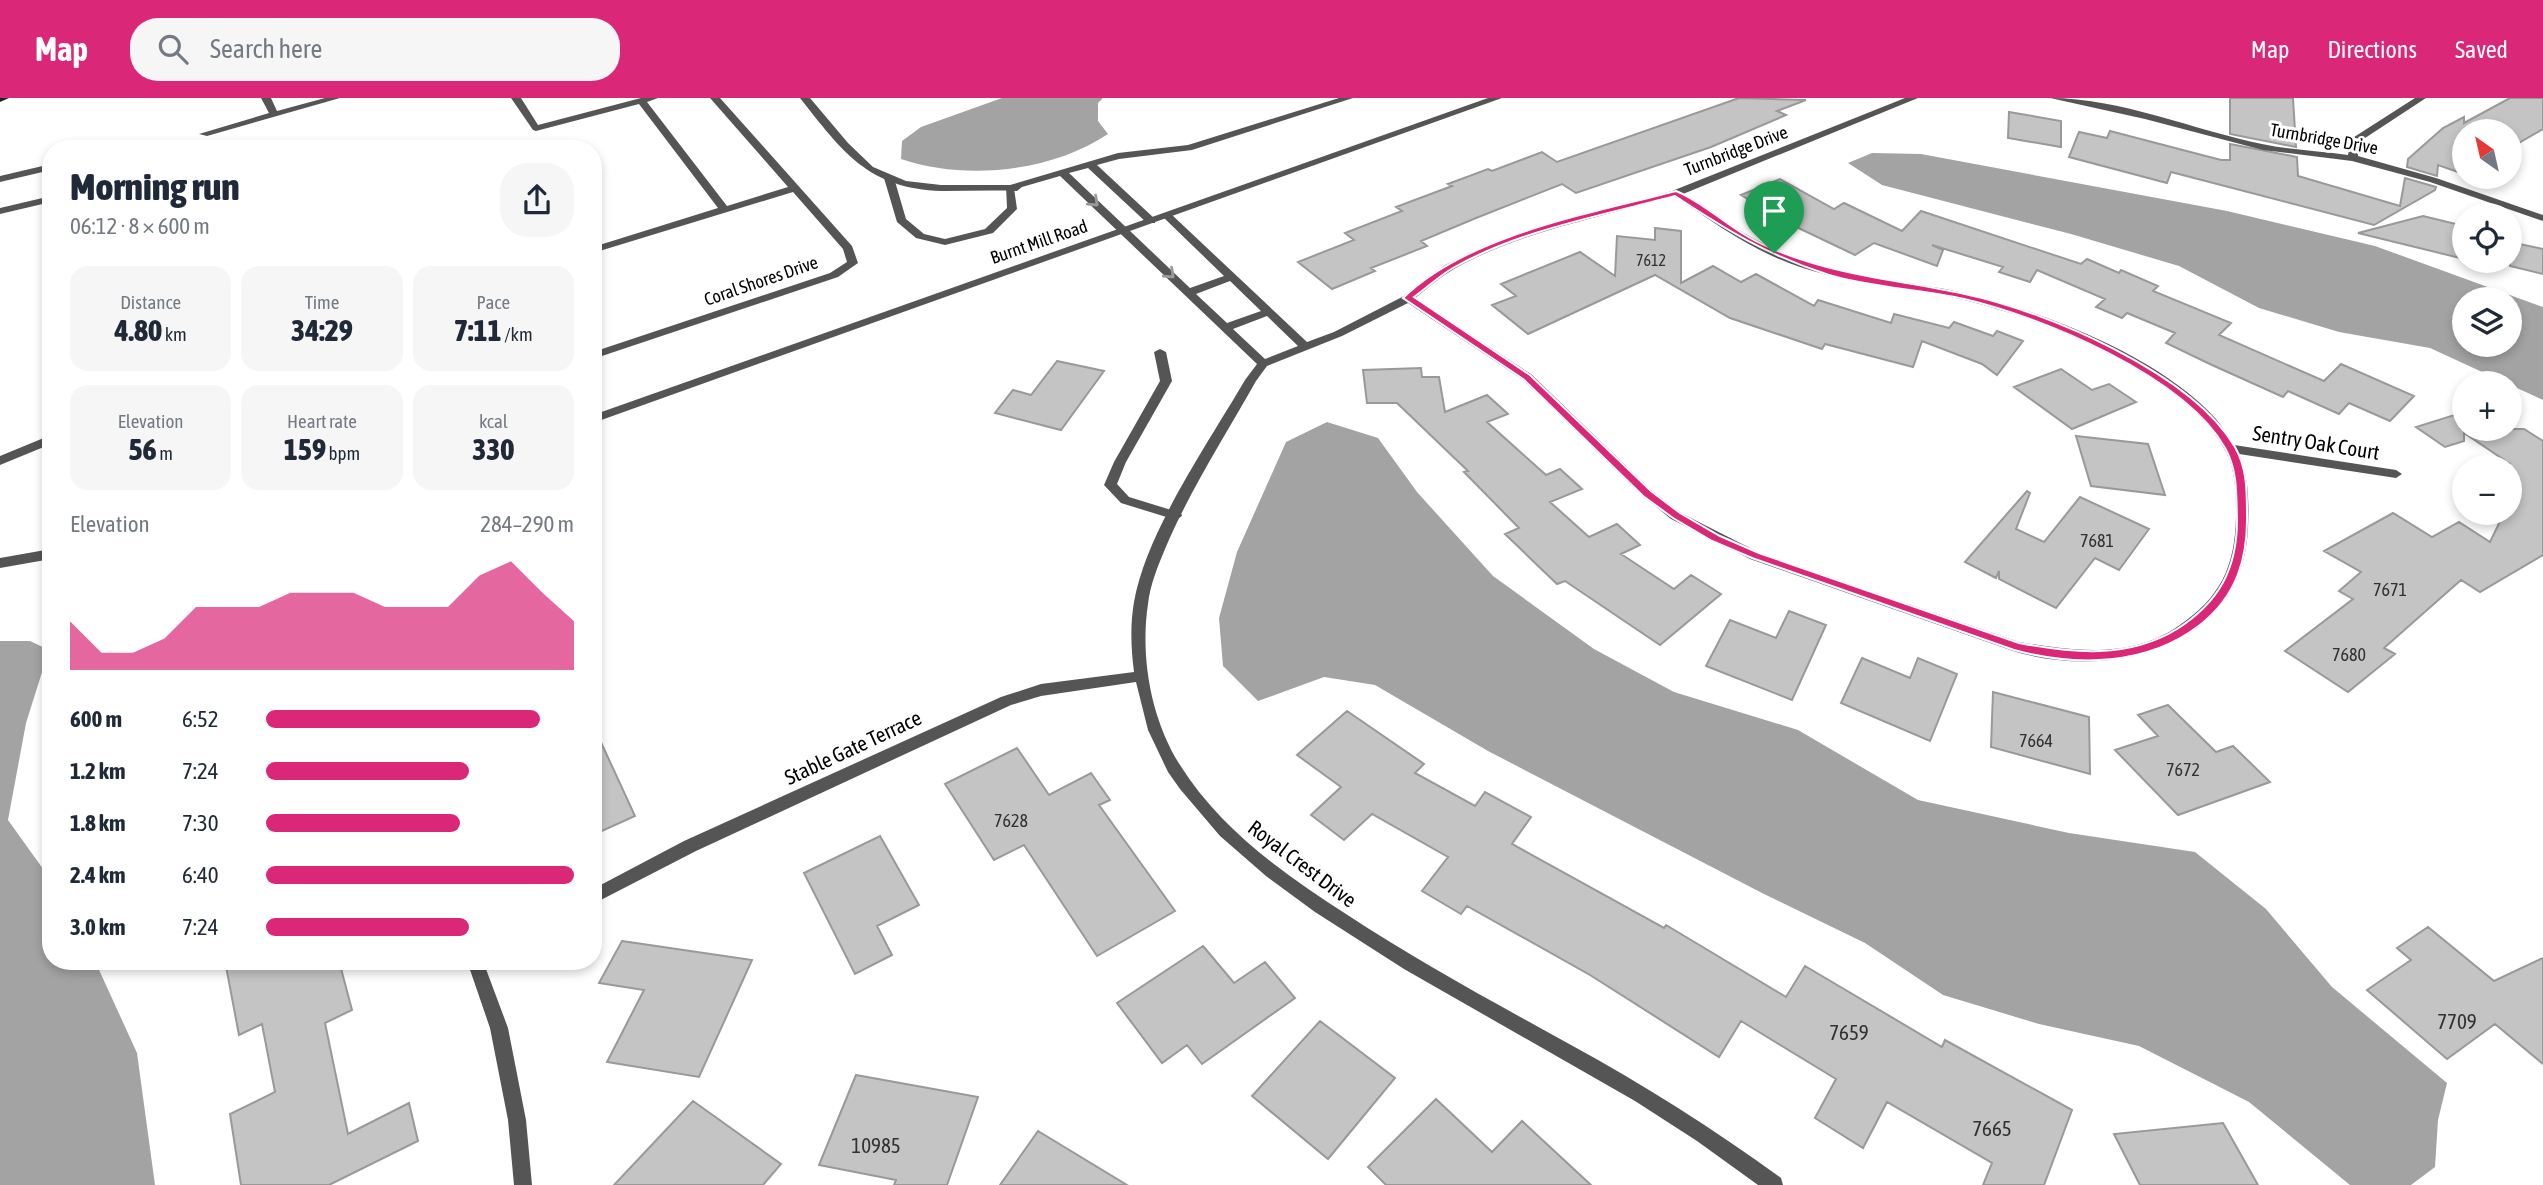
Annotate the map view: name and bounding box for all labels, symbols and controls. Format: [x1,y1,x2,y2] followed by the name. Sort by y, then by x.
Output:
[130,18,620,81] search box
[35,30,88,68] text: Map
[154,30,192,68] icon: search
[210,34,322,64] text: Search here
[2251,36,2289,63] text: Map
[2327,36,2417,63] text: Directions
[2455,36,2508,63] text: Saved
[2268,119,2380,158] street label: Turnbridge Drive
[2452,119,2522,189] north arrow
[2452,119,2522,525] map controls
[1681,121,1791,180] street label: Turnbridge Drive
[500,163,574,237] button: share
[70,165,240,208] text: Morning run
[1744,181,1804,253] pin
[1755,192,1793,230] icon: arrive
[1086,194,1099,207] one-way arrow
[2452,203,2522,273] button: locate
[70,213,210,239] text: 06:12 · 8 × 600 m
[987,215,1090,268] street label: Burnt Mill Road
[701,251,821,310] street label: Coral Shores Drive
[1636,251,1666,269] house number: 7612
[1162,265,1175,278] one-way arrow
[2452,287,2522,357] button: layers
[120,291,181,313] text: Distance
[305,291,339,313] text: Time
[477,291,510,313] text: Pace
[115,313,162,347] text: 4.80
[291,313,353,347] text: 34:29
[454,313,502,347] text: 7:11
[162,323,187,345] text: km
[502,323,533,345] text: /km
[2452,371,2522,441] button: +
[118,410,184,432] text: Elevation
[287,410,357,432] text: Heart rate
[479,410,508,432] text: kcal
[2251,420,2381,464] street label: Sentry Oak Court
[128,432,157,466] text: 56
[284,432,326,466] text: 159
[472,432,514,466] text: 330
[157,442,173,464] text: m
[326,442,360,464] text: bpm
[2452,455,2522,525] button: −
[70,511,150,537] text: Elevation
[480,511,574,537] text: 284–290 m
[2080,530,2114,551] house number: 7681
[2373,579,2407,600] house number: 7671
[2332,644,2366,665] house number: 7680
[780,705,925,789] street label: Stable Gate Terrace
[70,706,122,732] text: 600 m
[182,706,219,732] text: 6:52
[2019,730,2053,751] house number: 7664
[70,758,126,784] text: 1.2 km
[182,758,219,784] text: 7:24
[2166,759,2200,780] house number: 7672
[70,810,126,836] text: 1.8 km
[182,810,219,836] text: 7:30
[994,810,1028,831] house number: 7628
[1244,815,1361,912] street label: Royal Crest Drive
[70,862,126,888] text: 2.4 km
[182,862,219,888] text: 6:40
[70,914,126,940] text: 3.0 km
[182,914,219,940] text: 7:24
[2437,1009,2477,1033] house number: 7709
[1829,1020,1869,1044] house number: 7659
[1972,1116,2012,1140] house number: 7665
[851,1133,901,1157] house number: 10985

